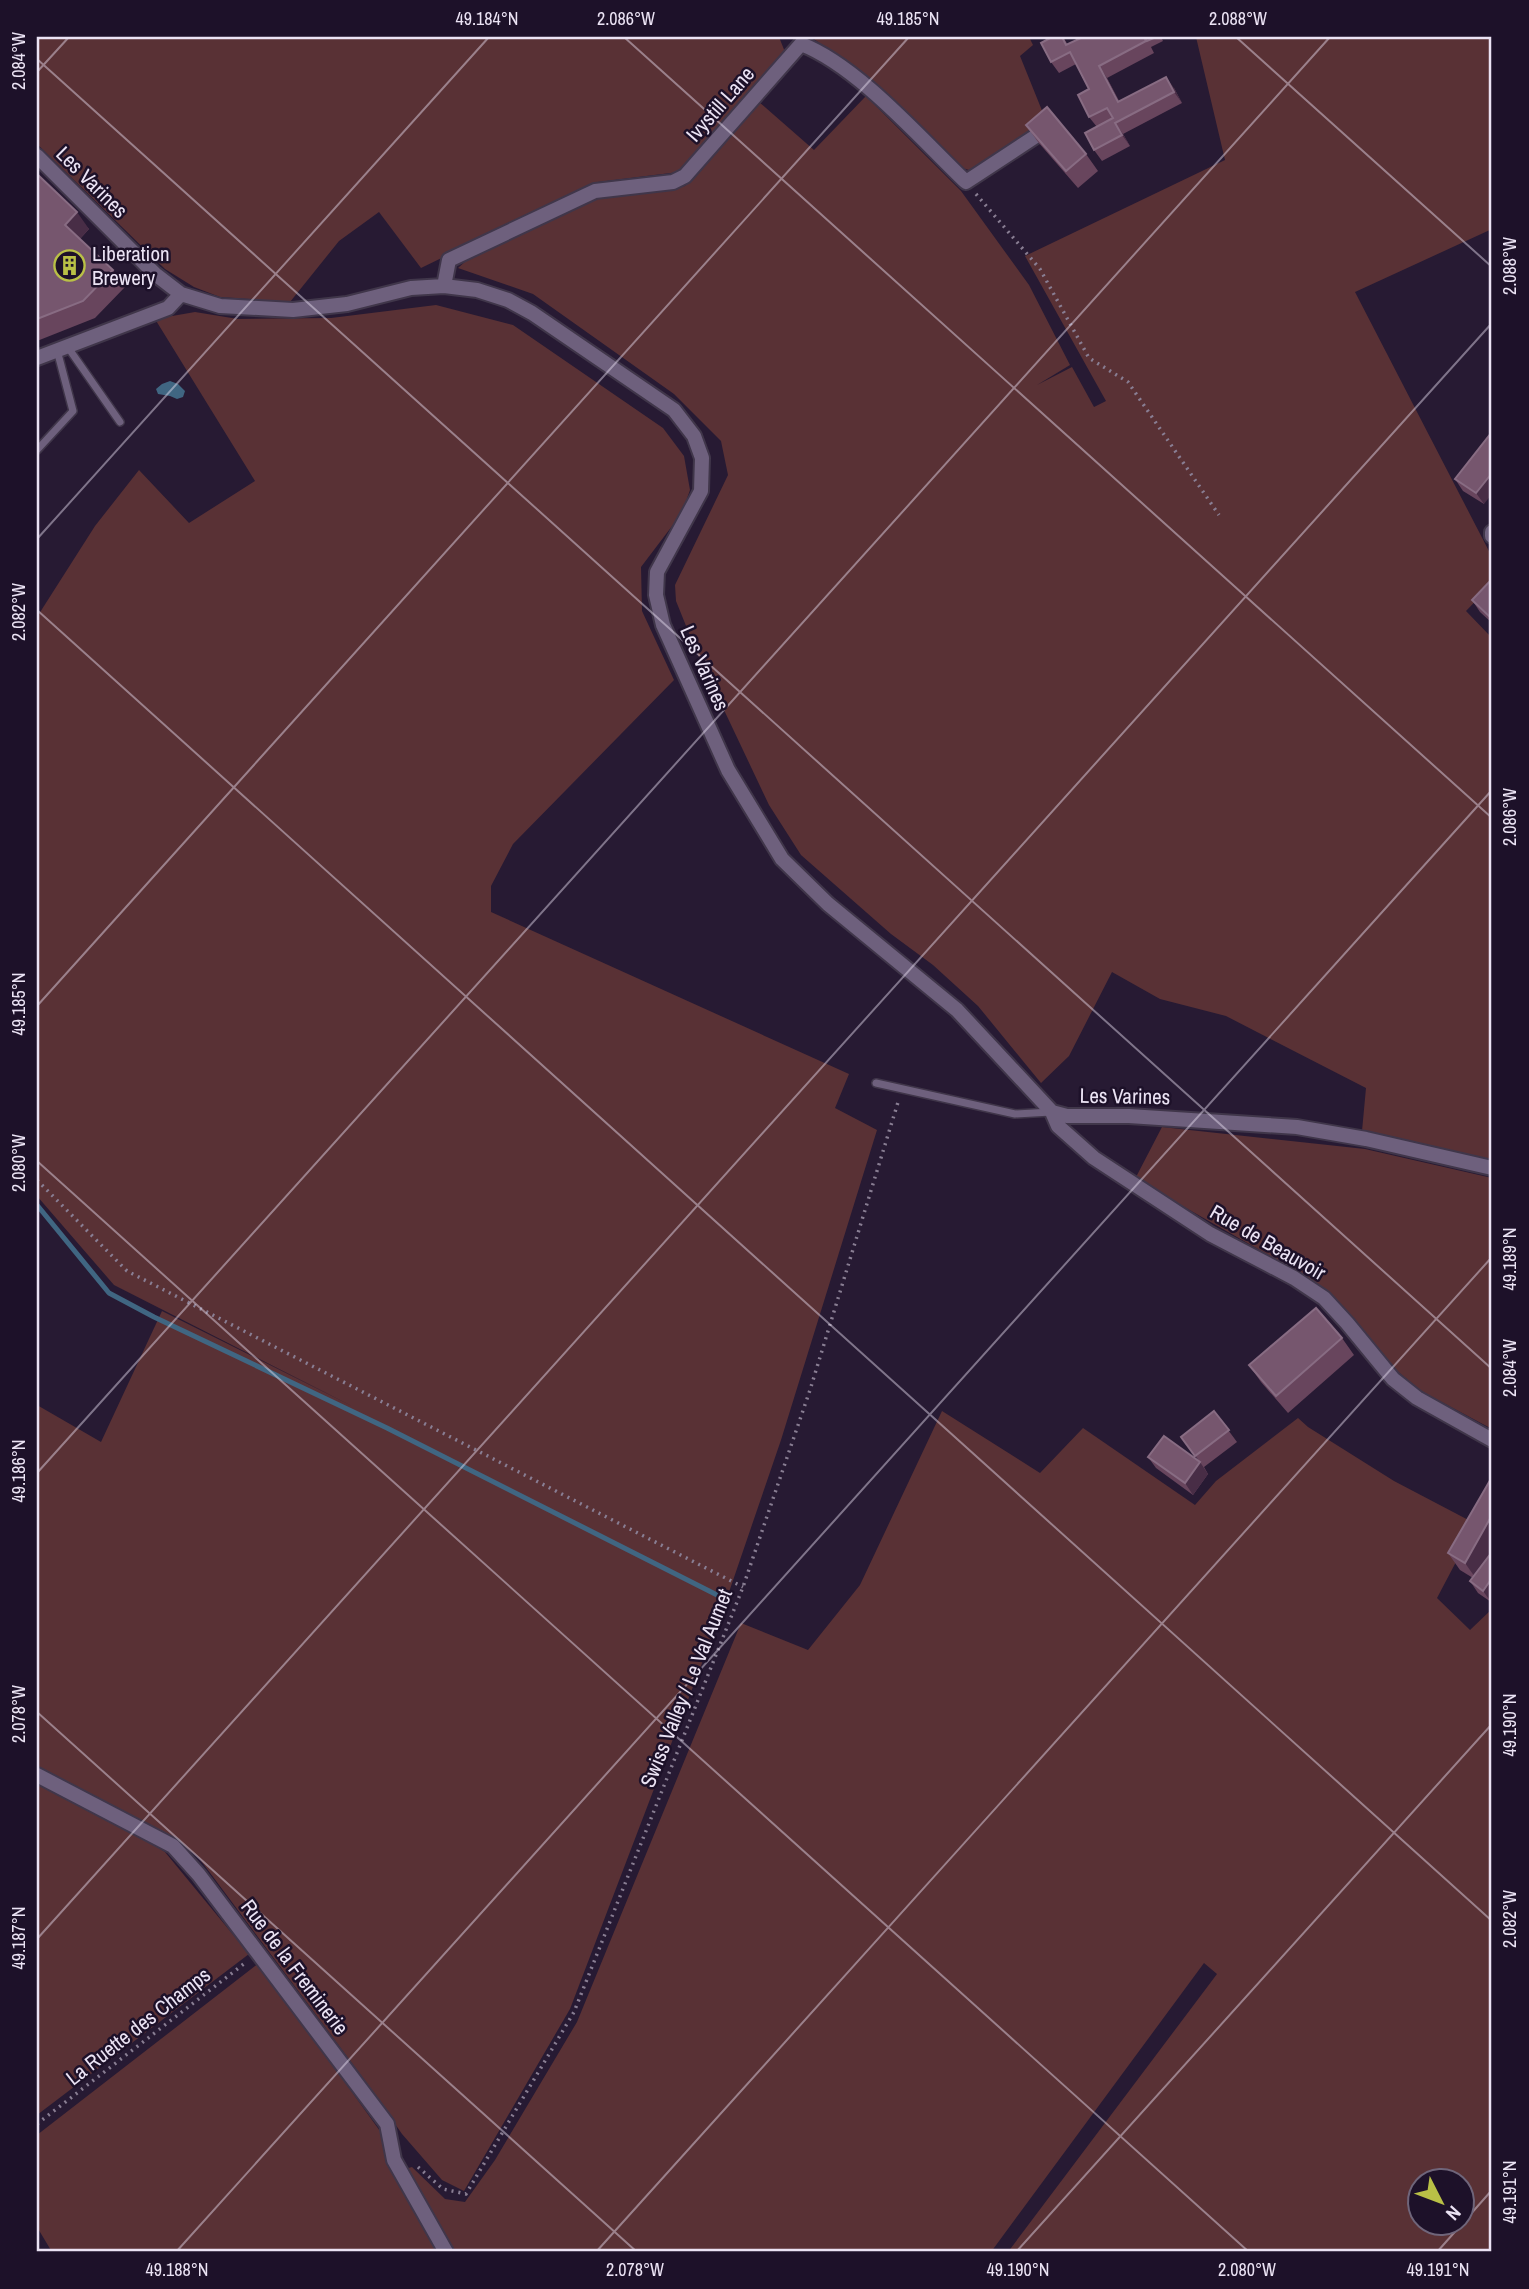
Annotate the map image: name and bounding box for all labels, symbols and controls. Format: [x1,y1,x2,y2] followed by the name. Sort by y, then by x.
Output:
[456,6,519,31] text: 49.184°N
[597,6,655,31] text: 2.086°W
[877,6,940,31] text: 49.185°N
[1209,6,1267,31] text: 2.088°W
[6,32,31,90] text: 2.084°W
[679,60,761,148] street label: Ivystill Lane
[50,140,134,224] street label: Les Varines
[1497,237,1522,295] text: 2.088°W
[92,239,170,292] place label: Liberation Brewery
[52,248,86,282] building icon: Liberation Brewery
[6,583,31,641] text: 2.082°W
[673,621,737,715] street label: Les Varines
[1497,788,1522,846] text: 2.086°W
[6,973,31,1036] text: 49.185°N
[1079,1081,1171,1111] street label: Les Varines
[6,1134,31,1192] text: 2.080°W
[1205,1197,1331,1287] street label: Rue de Beauvoir
[1497,1228,1522,1291] text: 49.189°N
[1497,1339,1522,1397] text: 2.084°W
[6,1440,31,1503] text: 49.186°N
[633,1584,739,1792] street label: Swiss Valley / Le Val Aumet
[6,1685,31,1743] text: 2.078°W
[1497,1694,1522,1757] text: 49.190°N
[1497,1890,1522,1948] text: 2.082°W
[234,1893,356,2041] street label: Rue de la Freminerie
[6,1907,31,1970] text: 49.187°N
[60,1960,216,2092] street label: La Ruette des Champs
[1497,2161,1522,2224] text: 49.191°N
[1406,2166,1476,2236] north arrow
[1440,2200,1467,2226] text: N
[146,2257,209,2282] text: 49.188°N
[606,2257,664,2282] text: 2.078°W
[987,2257,1050,2282] text: 49.190°N
[1218,2257,1276,2282] text: 2.080°W
[1407,2257,1470,2282] text: 49.191°N

